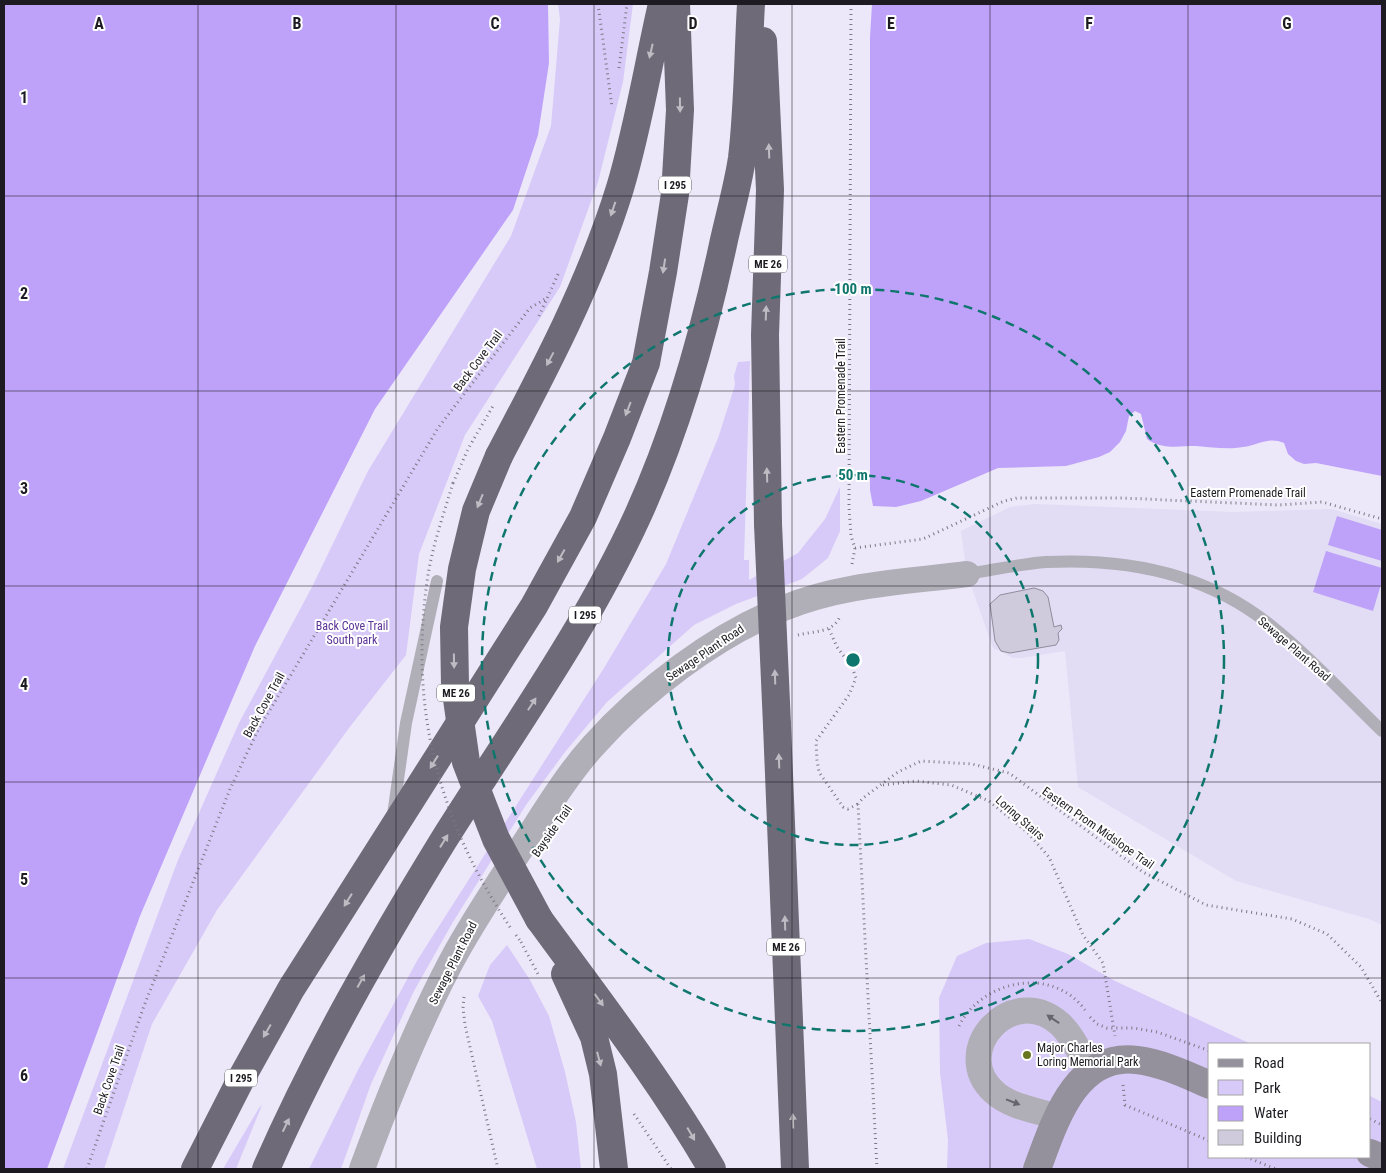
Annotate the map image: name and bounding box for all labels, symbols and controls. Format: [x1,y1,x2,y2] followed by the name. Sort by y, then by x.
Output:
[94,14,104,33] text: A
[293,14,302,33] text: B
[490,14,500,33] text: C
[688,14,698,33] text: D
[887,14,895,33] text: E
[1085,14,1093,33] text: F
[1282,14,1292,33] text: G
[647,44,655,60] one-way arrow
[20,88,28,107] text: 1
[676,97,684,113] one-way arrow
[764,142,772,158] one-way arrow
[659,176,691,194] road number: I 295
[608,202,616,217] one-way arrow
[749,255,787,272] road number: ME 26
[660,259,668,275] one-way arrow
[834,280,872,298] text: 100 m
[20,284,28,303] text: 2
[762,305,770,321] one-way arrow
[451,328,505,394] street label: Back Cove Trail
[834,338,848,454] street label: Eastern Promenade Trail
[546,351,554,366] one-way arrow
[624,401,631,416] one-way arrow
[838,466,868,484] text: 50 m
[763,467,771,483] one-way arrow
[20,479,28,498] text: 3
[1190,486,1306,500] street label: Eastern Promenade Trail
[476,494,484,509] one-way arrow
[557,549,565,564] one-way arrow
[569,606,601,624] road number: I 295
[1255,614,1333,684] street label: Sewage Plant Road
[316,619,388,647] park label: Back Cove Trail South park
[663,622,747,684] street label: Sewage Plant Road
[844,651,862,669] centre of rings
[451,653,459,669] one-way arrow
[771,669,779,685] one-way arrow
[240,670,288,740] street label: Back Cove Trail
[20,675,28,694] text: 4
[437,684,475,701] road number: ME 26
[527,698,537,711] one-way arrow
[774,753,782,769] one-way arrow
[430,756,439,769] one-way arrow
[1039,784,1157,872] street label: Eastern Prom Midslope Trail
[993,793,1047,843] street label: Loring Stairs
[529,802,575,860] street label: Bayside Trail
[439,834,448,847] one-way arrow
[20,870,28,889] text: 5
[343,893,352,906] one-way arrow
[781,915,789,931] one-way arrow
[426,919,480,1007] street label: Sewage Plant Road
[767,939,805,956] road number: ME 26
[357,973,365,988] one-way arrow
[593,993,604,1006] one-way arrow
[1046,1015,1060,1024] one-way arrow
[262,1025,271,1038] one-way arrow
[1037,1041,1139,1069] place label: Major Charles Loring Memorial Park
[91,1043,127,1117] street label: Back Cove Trail
[1208,1043,1371,1158] legend
[1021,1049,1033,1061] marker: Major Charles Loring Memorial Park
[596,1052,604,1067] one-way arrow
[1254,1054,1284,1072] text: Road
[20,1066,28,1085] text: 6
[225,1070,257,1086] road number: I 295
[1254,1079,1281,1097] text: Park
[1005,1099,1020,1106] one-way arrow
[1254,1104,1289,1122] text: Water
[789,1112,797,1128] one-way arrow
[282,1118,290,1132] one-way arrow
[687,1127,696,1140] one-way arrow
[1254,1129,1302,1147] text: Building

